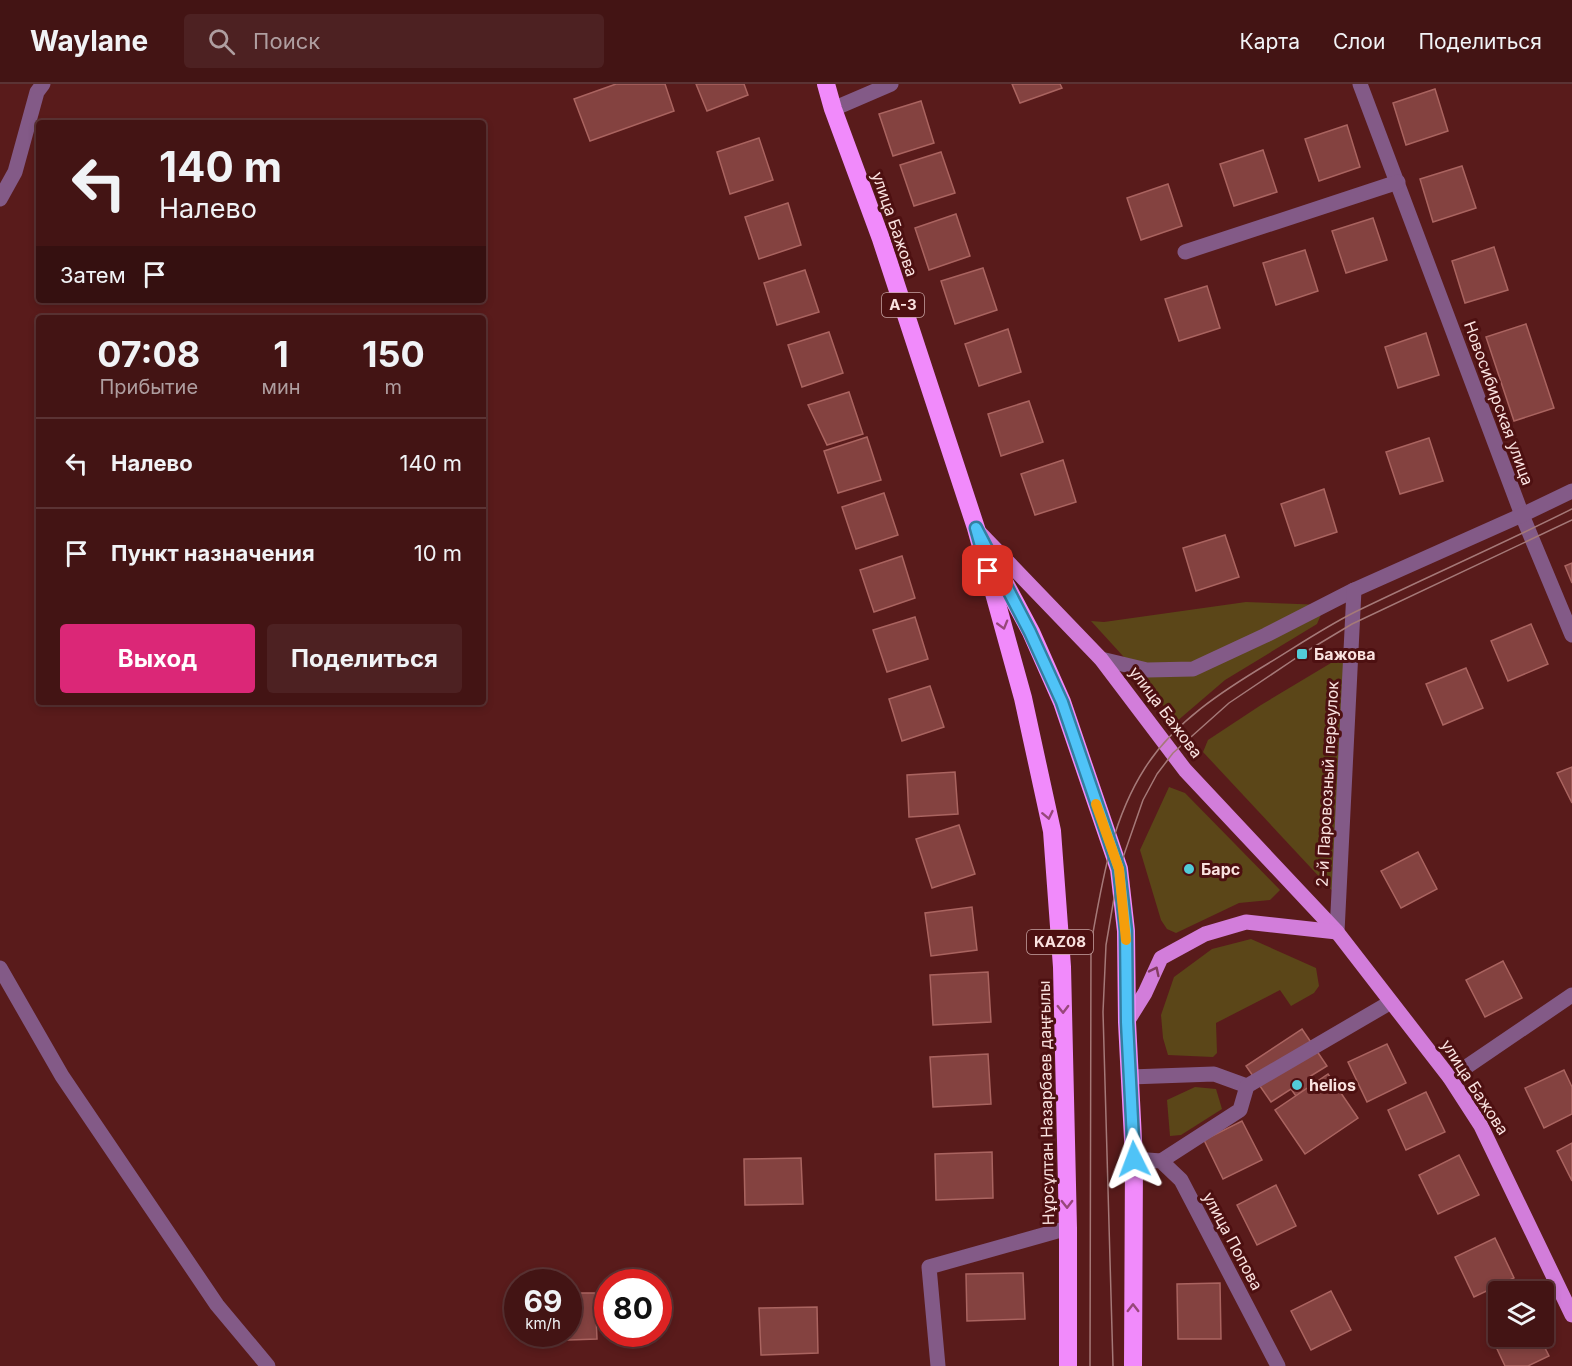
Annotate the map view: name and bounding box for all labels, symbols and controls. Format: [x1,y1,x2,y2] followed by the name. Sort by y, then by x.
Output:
[184,14,604,68] search box
[30,24,148,58] text: Waylane
[205,25,238,58] icon: search
[253,28,320,54] text: Поиск
[1240,29,1300,54] text: Карта
[1333,29,1385,54] text: Слои
[1418,29,1542,54] text: Поделиться
[159,141,282,192] text: 140 m
[60,144,138,222] icon: left
[868,169,922,279] street label: улица Бажова
[159,192,257,225] text: Налево
[138,258,171,291] icon: arrive
[60,262,126,288] text: Затем
[882,293,924,317] road number: A-3
[1460,318,1538,488] street label: Новосибирская улица
[97,332,200,376] text: 07:08
[273,332,289,376] text: 1
[362,332,425,376] text: 150
[99,375,198,399] text: Прибытие
[262,375,301,399] text: мин
[385,375,402,399] text: m
[60,447,93,480] icon: left
[111,450,193,476] text: Налево
[400,450,462,476] text: 140 m
[60,537,93,570] icon: arrive
[111,540,315,566] text: Пункт назначения
[414,540,462,566] text: 10 m
[962,545,1013,596] pin
[971,554,1004,587] icon: arrive
[996,619,1008,630] one-way arrow
[60,624,255,693] button: Выход
[267,624,462,693] button: Поделиться
[1314,644,1375,664] place label: Бажова
[1295,647,1309,661] marker: Бажова
[1125,662,1207,762] street label: улица Бажова
[1312,680,1342,888] street label: 2-й Паровозный переулок
[1041,809,1054,819] one-way arrow
[1201,859,1240,879] place label: Барс
[1182,862,1196,876] marker: Барс
[1027,930,1093,954] road number: KAZ08
[1148,966,1160,977] one-way arrow
[1034,981,1058,1225] street label: Нұрсұлтан Назарбаев даңғылы
[1057,1004,1069,1013] one-way arrow
[1437,1036,1513,1138] street label: улица Бажова
[1309,1075,1356,1095] place label: helios
[1290,1078,1304,1092] marker: helios
[1102,1127,1166,1191] position arrow
[1199,1188,1267,1294] street label: улица Попова
[1061,1199,1074,1208] one-way arrow
[594,1269,672,1347] speed limit sign: 80
[1488,1281,1554,1347] map controls
[1488,1281,1554,1347] button: layers
[524,1283,562,1319] text: 69
[1127,1303,1140,1312] one-way arrow
[525,1314,561,1333] text: km/h

